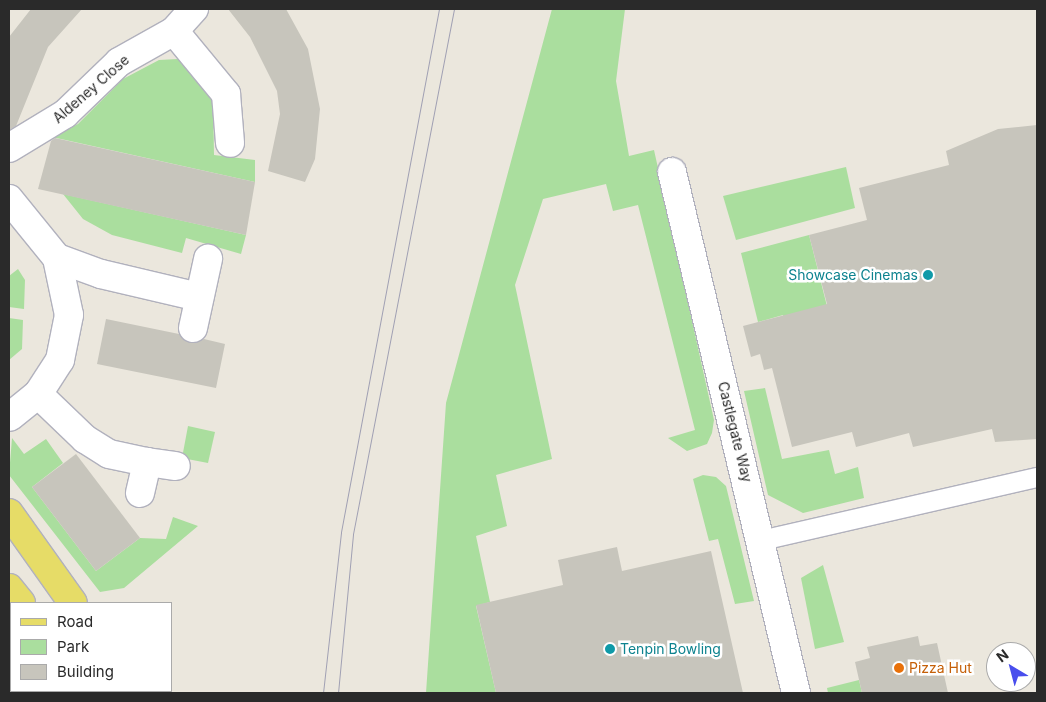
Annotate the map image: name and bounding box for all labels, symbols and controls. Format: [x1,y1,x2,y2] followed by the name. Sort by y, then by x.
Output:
[50,51,132,127] street label: Aldeney Close
[788,267,918,283] place label: Showcase Cinemas
[922,269,934,281] marker: Showcase Cinemas
[714,380,756,484] street label: Castlegate Way
[10,602,172,692] legend
[57,612,93,631] text: Road
[57,637,89,656] text: Park
[620,641,721,657] place label: Tenpin Bowling
[986,642,1036,692] north arrow
[604,643,616,655] marker: Tenpin Bowling
[993,645,1012,665] text: N
[909,660,972,676] place label: Pizza Hut
[57,662,114,681] text: Building
[893,662,905,674] marker: Pizza Hut

